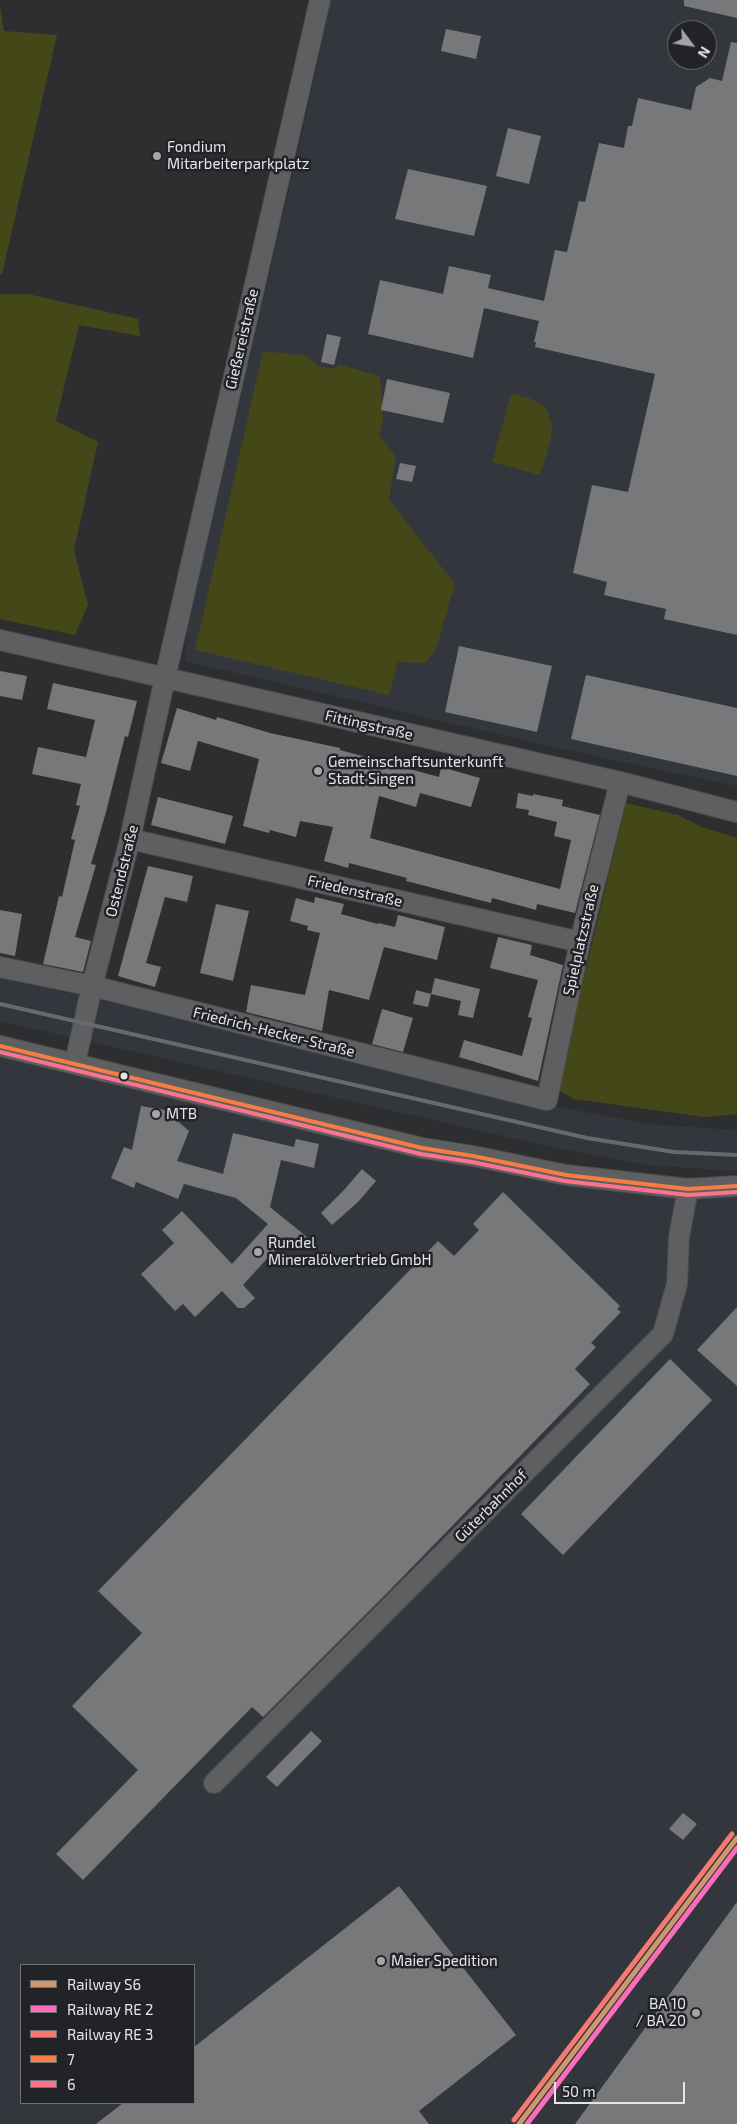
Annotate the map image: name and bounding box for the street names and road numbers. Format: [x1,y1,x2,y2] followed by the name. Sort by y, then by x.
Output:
[222,287,262,391] street label: Gießereistraße
[323,706,415,744] street label: Fittingstraße
[102,823,142,919] street label: Ostendstraße
[306,871,404,911] street label: Friedenstraße
[559,883,603,997] street label: Spielplatzstraße
[191,1003,357,1061] street label: Friedrich-Hecker-Straße
[451,1466,531,1546] street label: Güterbahnhof

